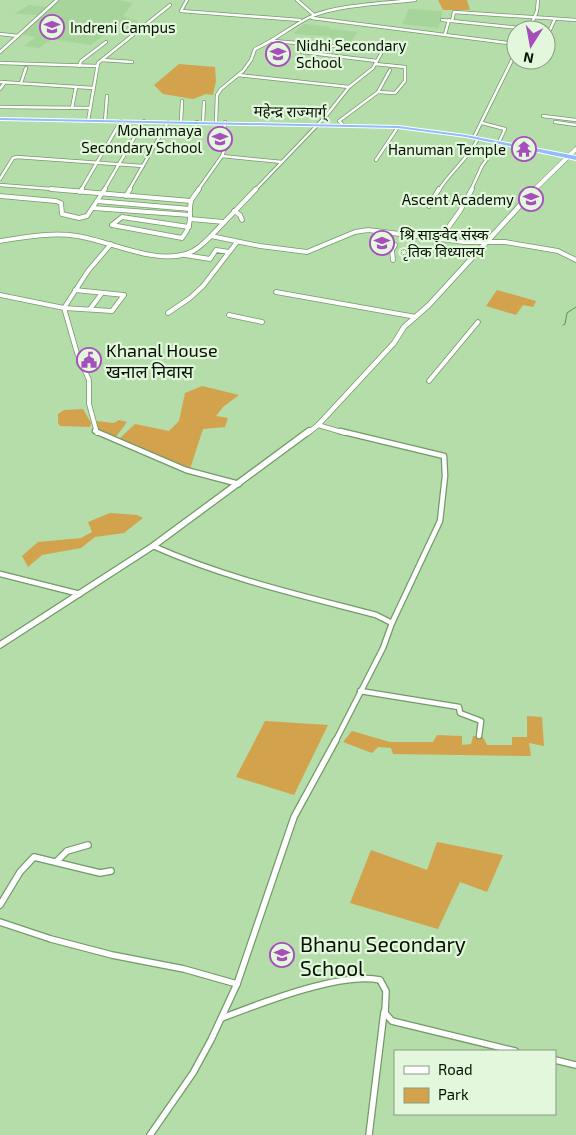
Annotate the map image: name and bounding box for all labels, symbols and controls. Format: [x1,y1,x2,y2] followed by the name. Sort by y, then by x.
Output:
[39,14,65,40] school or university icon: Indreni Campus
[70,18,176,36] place label: Indreni Campus
[506,20,556,70] north arrow
[296,36,406,71] place label: Nidhi Secondary School
[265,41,291,67] school or university icon: Nidhi Secondary School
[522,49,535,68] text: N
[253,101,329,123] street label: महेन्द्र राज्मार्ग्
[81,121,203,156] place label: Mohanmaya Secondary School
[207,126,233,152] school or university icon: Mohanmaya Secondary School
[511,136,537,162] temple icon: Hanuman Temple
[388,140,506,158] place label: Hanuman Temple
[518,186,544,212] school or university icon: Ascent Academy
[402,190,514,208] place label: Ascent Academy
[400,225,489,262] place label: श्रि साङ्वेद संस्क ृतिक विध्यालय
[369,230,395,256] school or university icon: श्रि साङ्वेद संस्क ृतिक विध्यालय
[106,339,218,382] place label: Khanal House खनाल निवास
[76,347,102,373] public building icon: Khanal House खनाल निवास
[300,931,466,980] place label: Bhanu Secondary School
[269,942,295,968] school or university icon: Bhanu Secondary School
[394,1050,556,1115] legend
[438,1060,473,1078] text: Road
[438,1085,469,1103] text: Park

